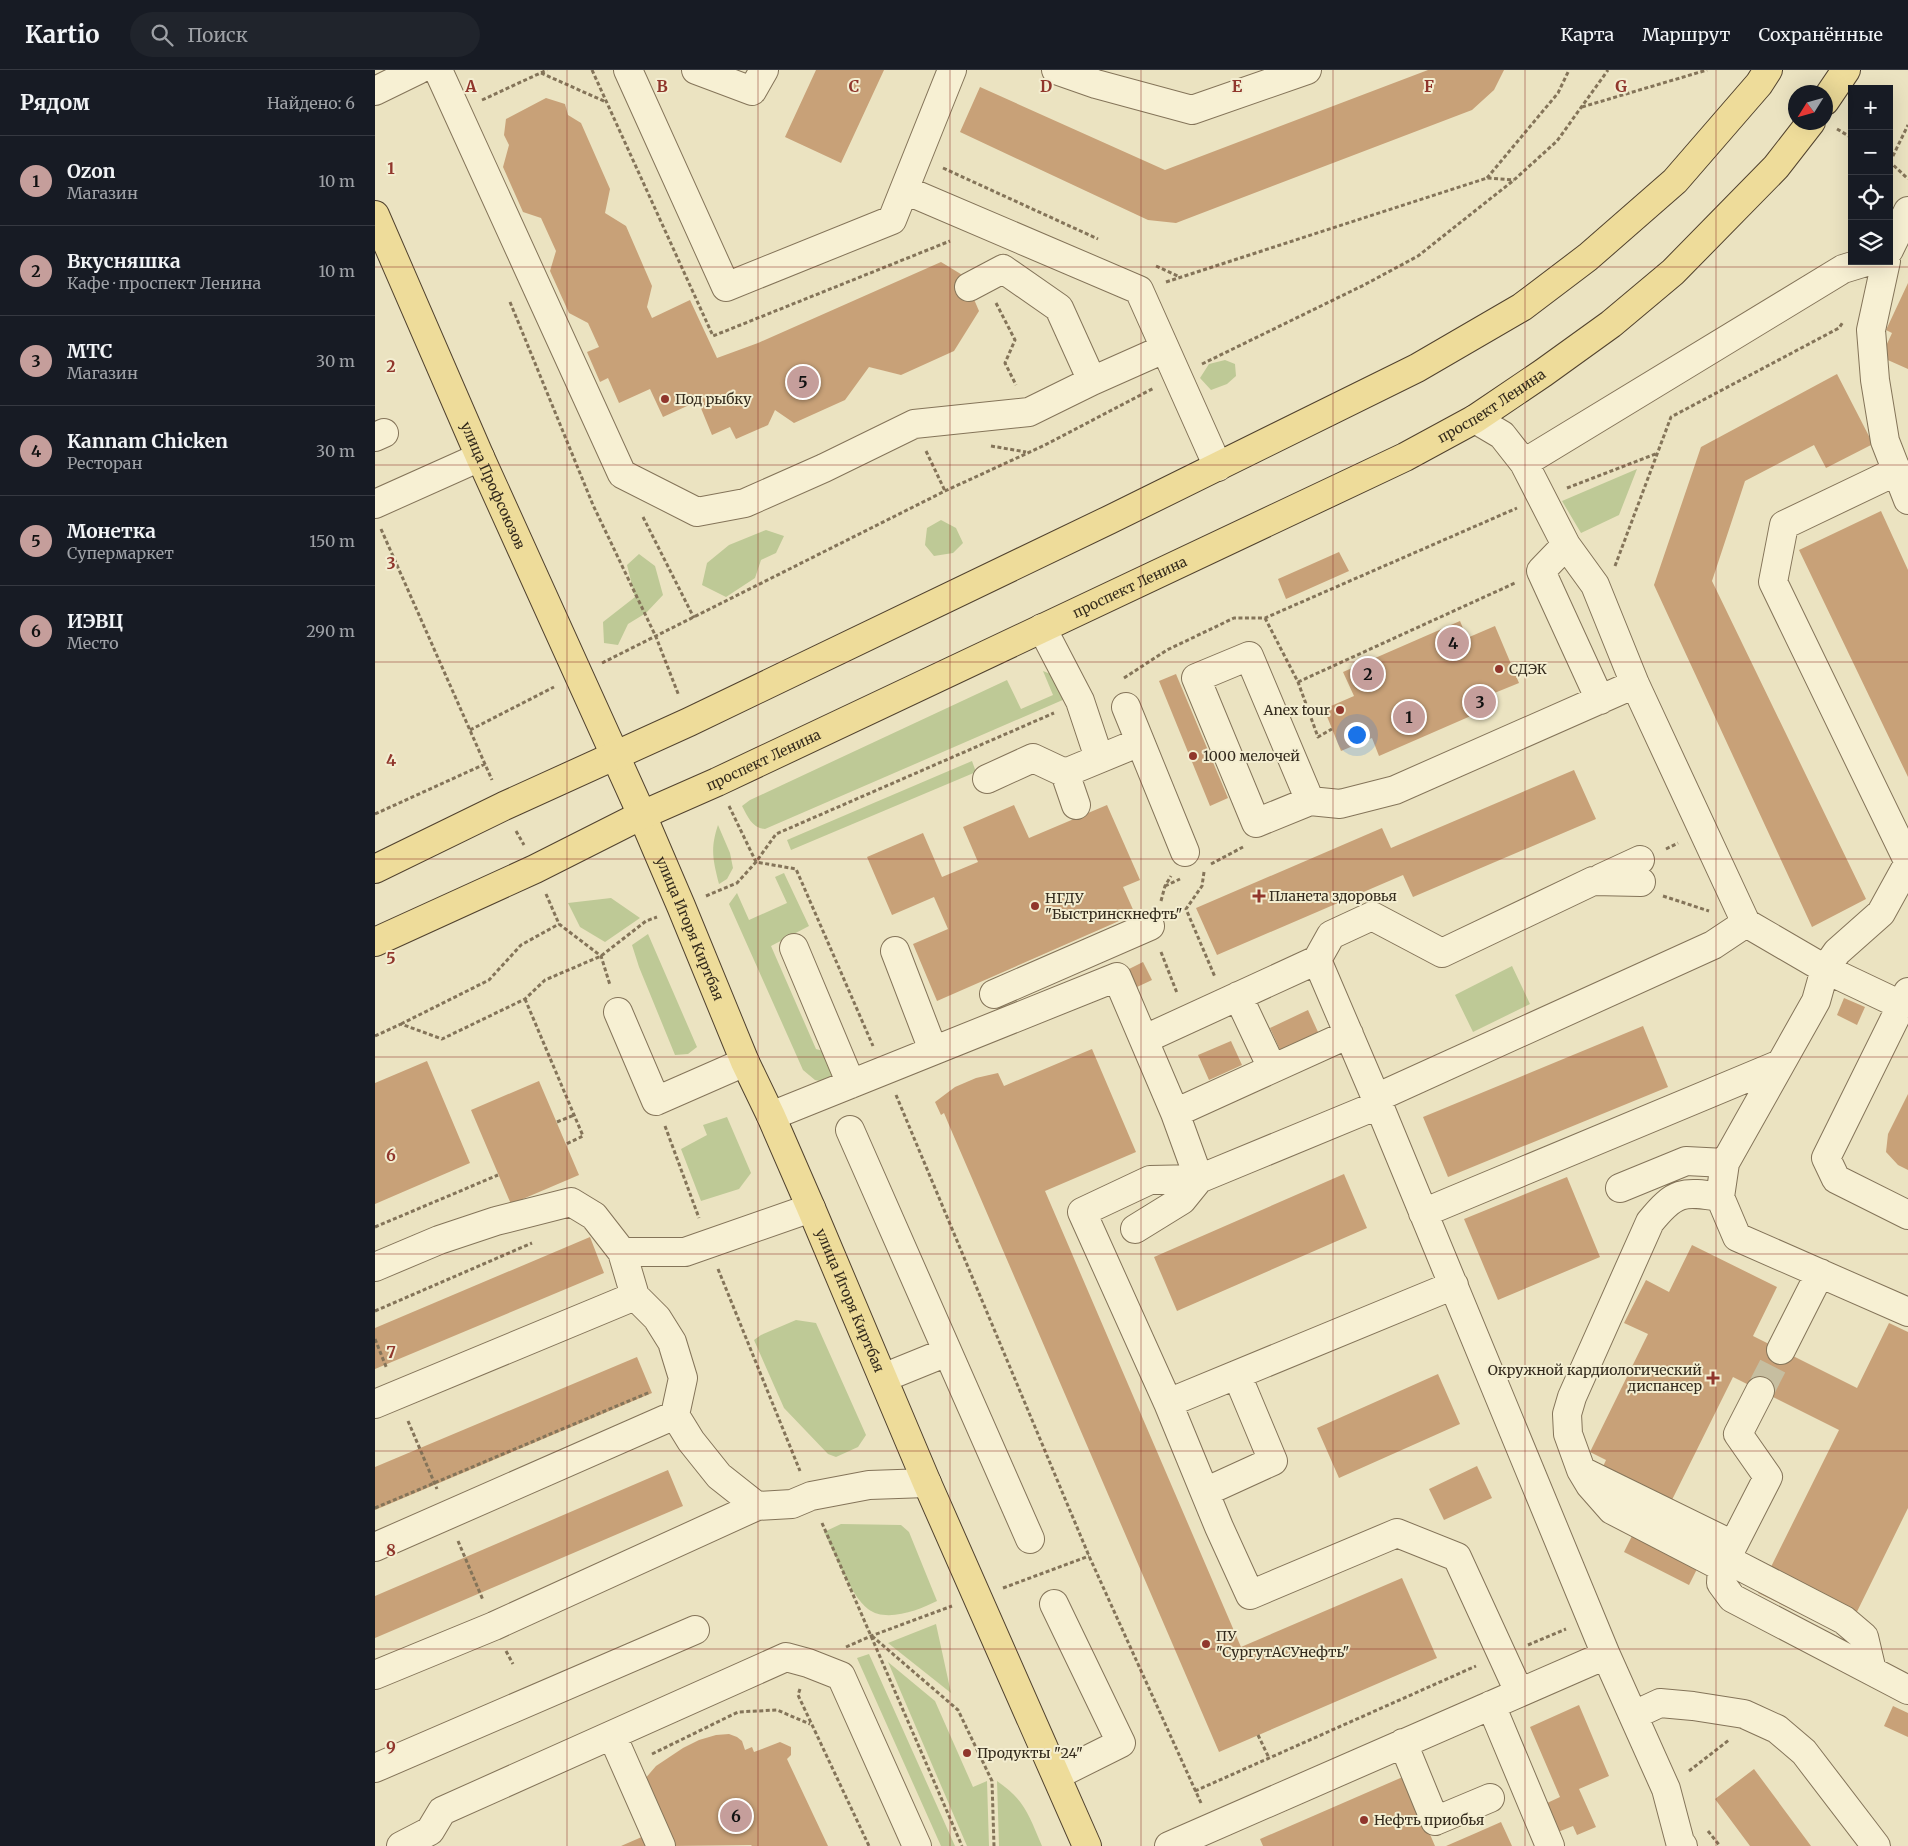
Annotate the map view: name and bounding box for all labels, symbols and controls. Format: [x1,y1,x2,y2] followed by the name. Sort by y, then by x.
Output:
[130,12,480,57] search box
[25,19,100,50] text: Kartio
[148,21,176,49] icon: search
[188,23,248,47] text: Поиск
[1561,23,1614,46] text: Карта
[1642,23,1730,46] text: Маршрут
[1758,23,1883,46] text: Сохранённые
[464,76,477,96] text: A
[656,76,668,96] text: B
[849,76,859,96] text: C
[1040,76,1052,96] text: D
[1232,76,1243,96] text: E
[1424,76,1434,96] text: F
[1615,76,1627,96] text: G
[1788,85,1833,130] north arrow
[1848,85,1893,265] map controls
[1848,85,1893,130] button: +
[20,89,90,116] text: Рядом
[267,93,355,113] text: Найдено: 6
[1848,130,1893,175] button: −
[387,158,395,178] text: 1
[67,159,116,183] text: Ozon
[32,171,40,191] text: 1
[318,171,355,191] text: 10 m
[1848,175,1893,220] button: locate
[67,183,138,203] text: Магазин
[1848,220,1893,265] button: layers
[67,249,181,273] text: Вкусняшка
[31,261,41,281] text: 2
[318,261,355,281] text: 10 m
[67,273,261,293] text: Кафе · проспект Ленина
[67,339,113,363] text: МТС
[31,351,41,371] text: 3
[316,351,355,371] text: 30 m
[386,356,396,376] text: 2
[67,363,138,383] text: Магазин
[787,363,819,401] pin: 5
[1434,365,1549,447] street label: проспект Ленина
[675,390,752,408] place label: Под рыбку
[659,393,671,405] marker: Под рыбку
[457,419,529,552] street label: улица Профсоюзов
[67,429,228,453] text: Kannam Chicken
[31,441,41,461] text: 4
[316,441,355,461] text: 30 m
[67,453,142,473] text: Ресторан
[67,519,156,543] text: Монетка
[31,531,41,551] text: 5
[309,531,355,551] text: 150 m
[67,543,174,563] text: Супермаркет
[1069,552,1190,622] street label: проспект Ленина
[386,553,396,573] text: 3
[67,609,123,633] text: ИЭВЦ
[31,621,41,641] text: 6
[306,621,355,641] text: 290 m
[1437,624,1469,662] pin: 4
[67,633,118,653] text: Место
[1352,655,1384,693] pin: 2
[1509,660,1547,678] place label: СДЭК
[1493,663,1505,675] marker: СДЭК
[1464,683,1496,721] pin: 3
[1393,698,1425,736] pin: 1
[1263,701,1330,719] place label: Anex tour
[1334,704,1346,716] marker: Anex tour
[1344,722,1370,748] your location
[703,725,824,795] street label: проспект Ленина
[1203,747,1300,765] place label: 1000 мелочей
[386,750,396,770] text: 4
[1187,750,1199,762] marker: 1000 мелочей
[652,854,728,1003] street label: улица Игоря Киртбая
[1269,887,1397,905] place label: Планета здоровья
[1045,889,1183,923] place label: НГДУ "Быстринскнефть"
[1253,890,1265,902] marker: Планета здоровья
[1029,900,1041,912] marker: НГДУ "Быстринскнефть"
[386,948,396,968] text: 5
[386,1145,396,1165] text: 6
[812,1226,888,1375] street label: улица Игоря Киртбая
[386,1342,396,1362] text: 7
[1488,1361,1702,1395] place label: Окружной кардиологический диспансер
[1706,1371,1720,1385] marker: Окружной кардиологический диспансер
[386,1540,396,1560] text: 8
[1216,1627,1349,1661] place label: ПУ "СургутАСУнефть"
[1200,1638,1212,1650] marker: ПУ "СургутАСУнефть"
[386,1737,396,1757] text: 9
[977,1744,1083,1762] place label: Продукты "24"
[961,1747,973,1759] marker: Продукты "24"
[720,1797,752,1835] pin: 6
[1374,1811,1484,1829] place label: Нефть приобья
[1358,1814,1370,1826] marker: Нефть приобья

